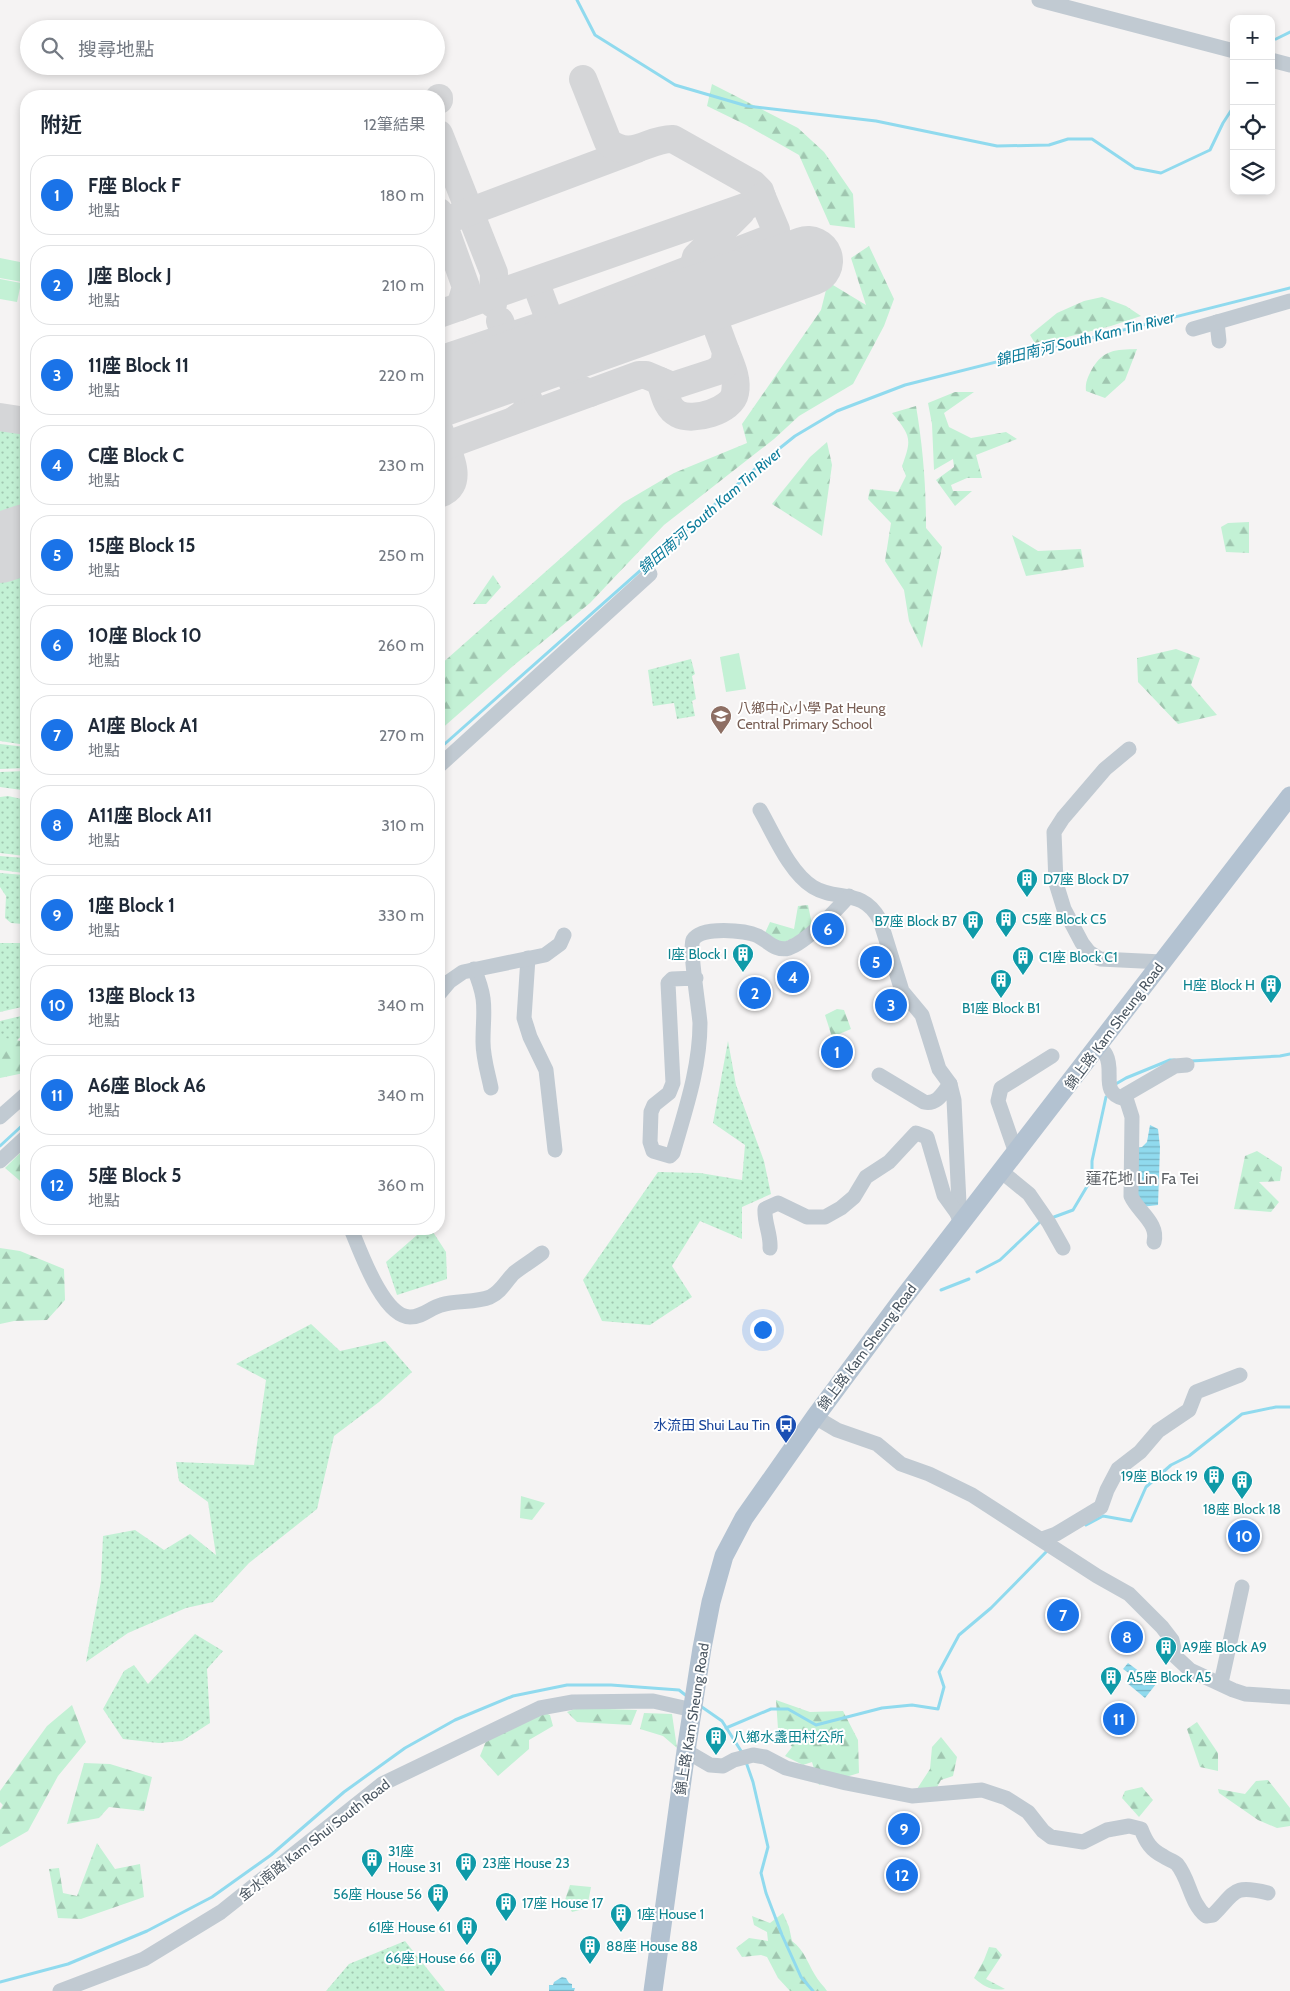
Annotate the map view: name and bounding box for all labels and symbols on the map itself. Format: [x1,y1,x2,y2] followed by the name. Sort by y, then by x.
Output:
[994,308,1178,370] water label: 錦田南河 South Kam Tin River
[635,443,786,578] water label: 錦田南河 South Kam Tin River
[737,699,886,733] place label: 八鄉中心小學 Pat Heung Central Primary School
[709,704,733,735] school or university icon: 八鄉中心小學 Pat Heung Central Primary School
[1015,867,1039,898] building icon: D7座 Block D7
[1043,870,1129,888] place label: D7座 Block D7
[994,907,1018,938] building icon: C5座 Block C5
[961,909,985,940] building icon: B7座 Block B7
[812,910,844,948] pin: 6
[1022,910,1107,928] place label: C5座 Block C5
[874,912,957,930] place label: B7座 Block B7
[731,942,755,973] building icon: I座 Block I
[860,943,892,981] pin: 5
[668,945,727,963] place label: I座 Block I
[1011,945,1035,976] building icon: C1座 Block C1
[1039,948,1118,966] place label: C1座 Block C1
[777,958,809,996] pin: 4
[1061,959,1167,1093] street label: 錦上路 Kam Sheung Road
[989,968,1013,999] building icon: B1座 Block B1
[1259,973,1283,1004] building icon: H座 Block H
[739,974,771,1012] pin: 2
[1183,976,1255,994] place label: H座 Block H
[875,986,907,1024] pin: 3
[962,999,1040,1017] place label: B1座 Block B1
[821,1033,853,1071] pin: 1
[1085,1169,1199,1188] district label: 蓮花地 Lin Fa Tei
[814,1280,920,1414] street label: 錦上路 Kam Sheung Road
[750,1317,776,1343] your location
[774,1413,798,1444] bus stop icon: 水流田 Shui Lau Tin
[653,1416,770,1434] place label: 水流田 Shui Lau Tin
[1202,1464,1226,1495] building icon: 19座 Block 19
[1121,1467,1198,1485] place label: 19座 Block 19
[1230,1469,1254,1500] building icon: 18座 Block 18
[1203,1500,1281,1518] place label: 18座 Block 18
[1228,1517,1260,1555] pin: 10
[1047,1596,1079,1634] pin: 7
[1111,1618,1143,1656] pin: 8
[1154,1635,1178,1666] building icon: A9座 Block A9
[1182,1638,1267,1656] place label: A9座 Block A9
[671,1642,713,1796] street label: 錦上路 Kam Sheung Road
[1099,1665,1123,1696] building icon: A5座 Block A5
[1127,1668,1212,1686] place label: A5座 Block A5
[1103,1700,1135,1738] pin: 11
[704,1725,728,1756] building icon: 八鄉水盞田村公所
[732,1728,844,1746] place label: 八鄉水盞田村公所
[235,1775,393,1905] street label: 金水南路 Kam Shui South Road
[888,1810,920,1848] pin: 9
[388,1842,441,1876] place label: 31座 House 31
[360,1847,384,1878] building icon: 31座 House 31
[454,1851,478,1882] building icon: 23座 House 23
[482,1854,570,1872] place label: 23座 House 23
[886,1856,918,1894] pin: 12
[426,1882,450,1913] building icon: 56座 House 56
[333,1885,422,1903] place label: 56座 House 56
[494,1891,518,1922] building icon: 17座 House 17
[522,1894,603,1912] place label: 17座 House 17
[609,1902,633,1933] building icon: 1座 House 1
[637,1905,704,1923] place label: 1座 House 1
[455,1915,479,1946] building icon: 61座 House 61
[368,1918,451,1936] place label: 61座 House 61
[578,1934,602,1965] building icon: 88座 House 88
[606,1937,698,1955] place label: 88座 House 88
[479,1946,503,1977] building icon: 66座 House 66
[385,1949,475,1967] place label: 66座 House 66

